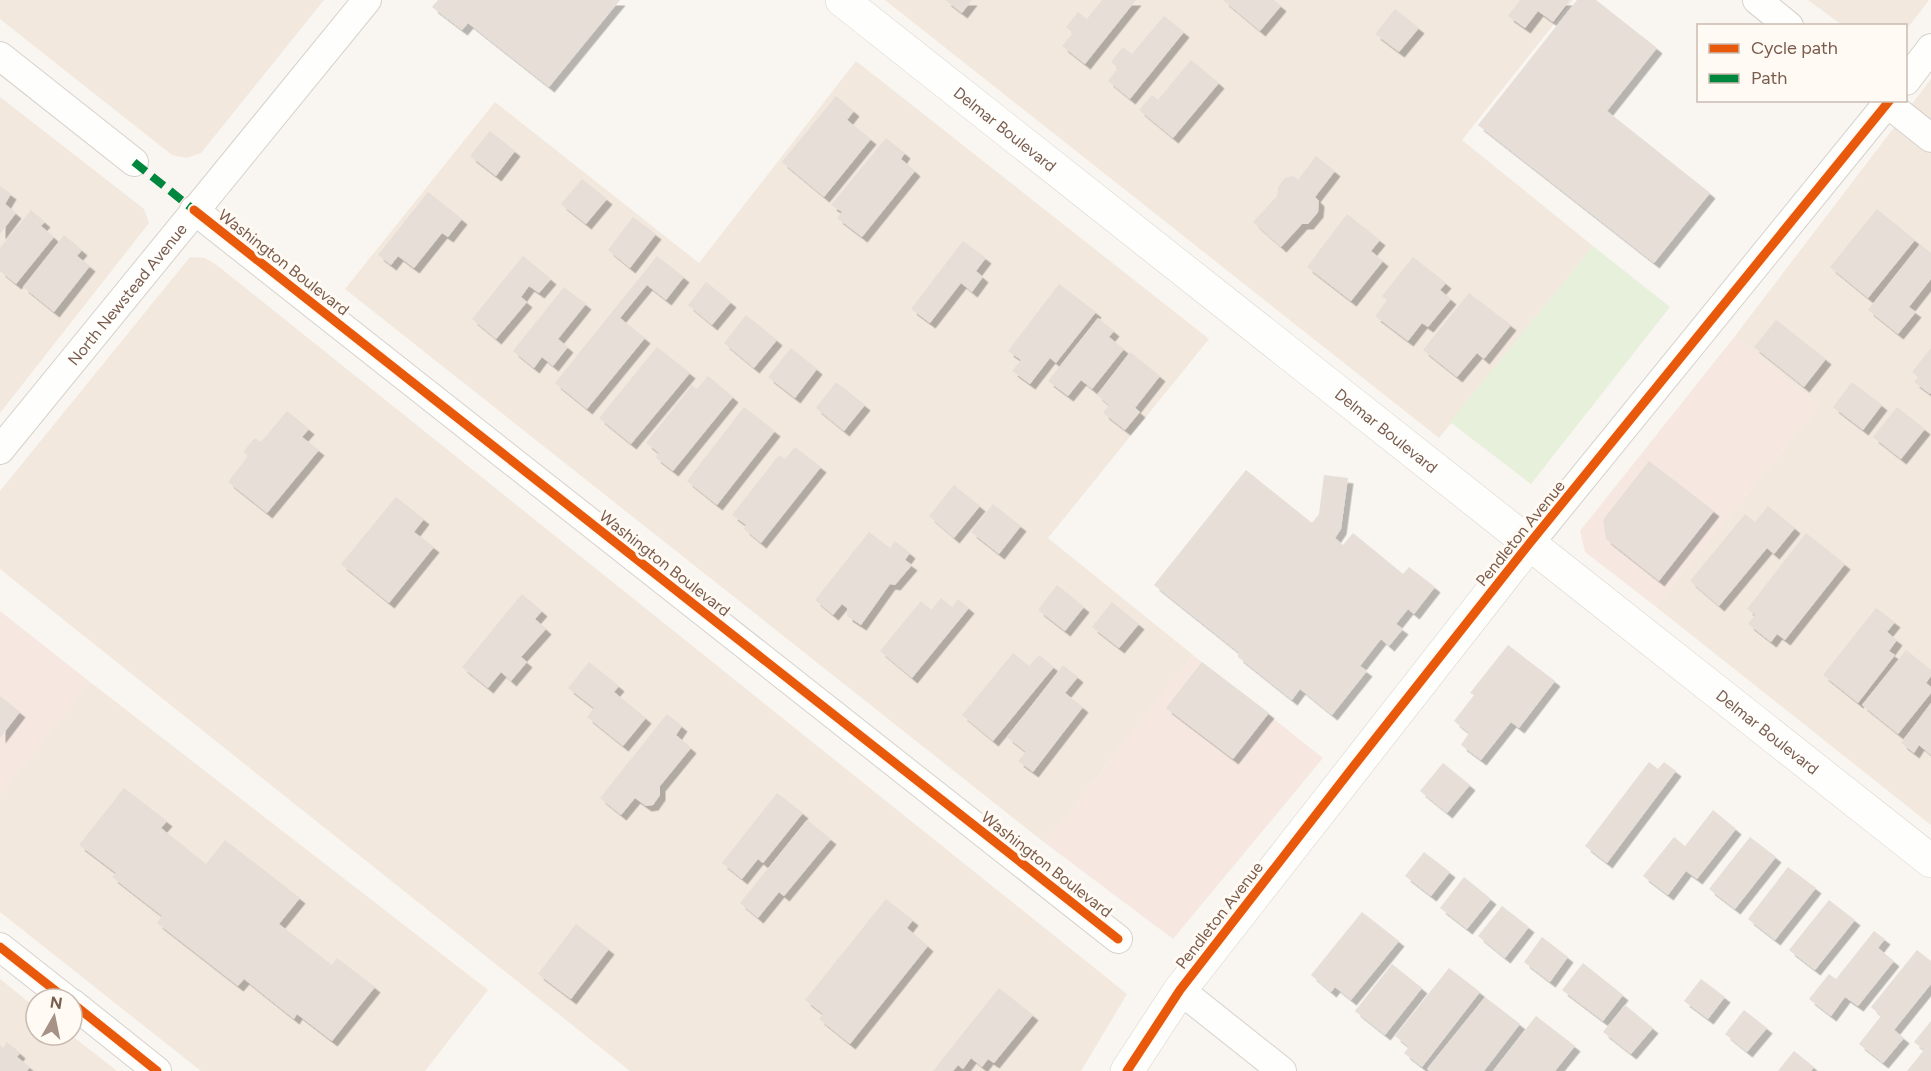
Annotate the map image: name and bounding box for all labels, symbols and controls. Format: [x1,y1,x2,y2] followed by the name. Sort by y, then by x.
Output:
[1697,24,1907,102] legend
[1751,37,1838,59] text: Cycle path
[1751,67,1787,89] text: Path
[950,83,1060,176] street label: Delmar Boulevard
[215,205,353,319] street label: Washington Boulevard
[64,220,191,369] street label: North Newstead Avenue
[1331,384,1441,477] street label: Delmar Boulevard
[1472,476,1569,590] street label: Pendleton Avenue
[596,506,734,620] street label: Washington Boulevard
[1712,686,1823,779] street label: Delmar Boulevard
[978,807,1116,921] street label: Washington Boulevard
[1172,858,1267,973] street label: Pendleton Avenue
[24,987,84,1047] north arrow
[49,992,64,1013] text: N

